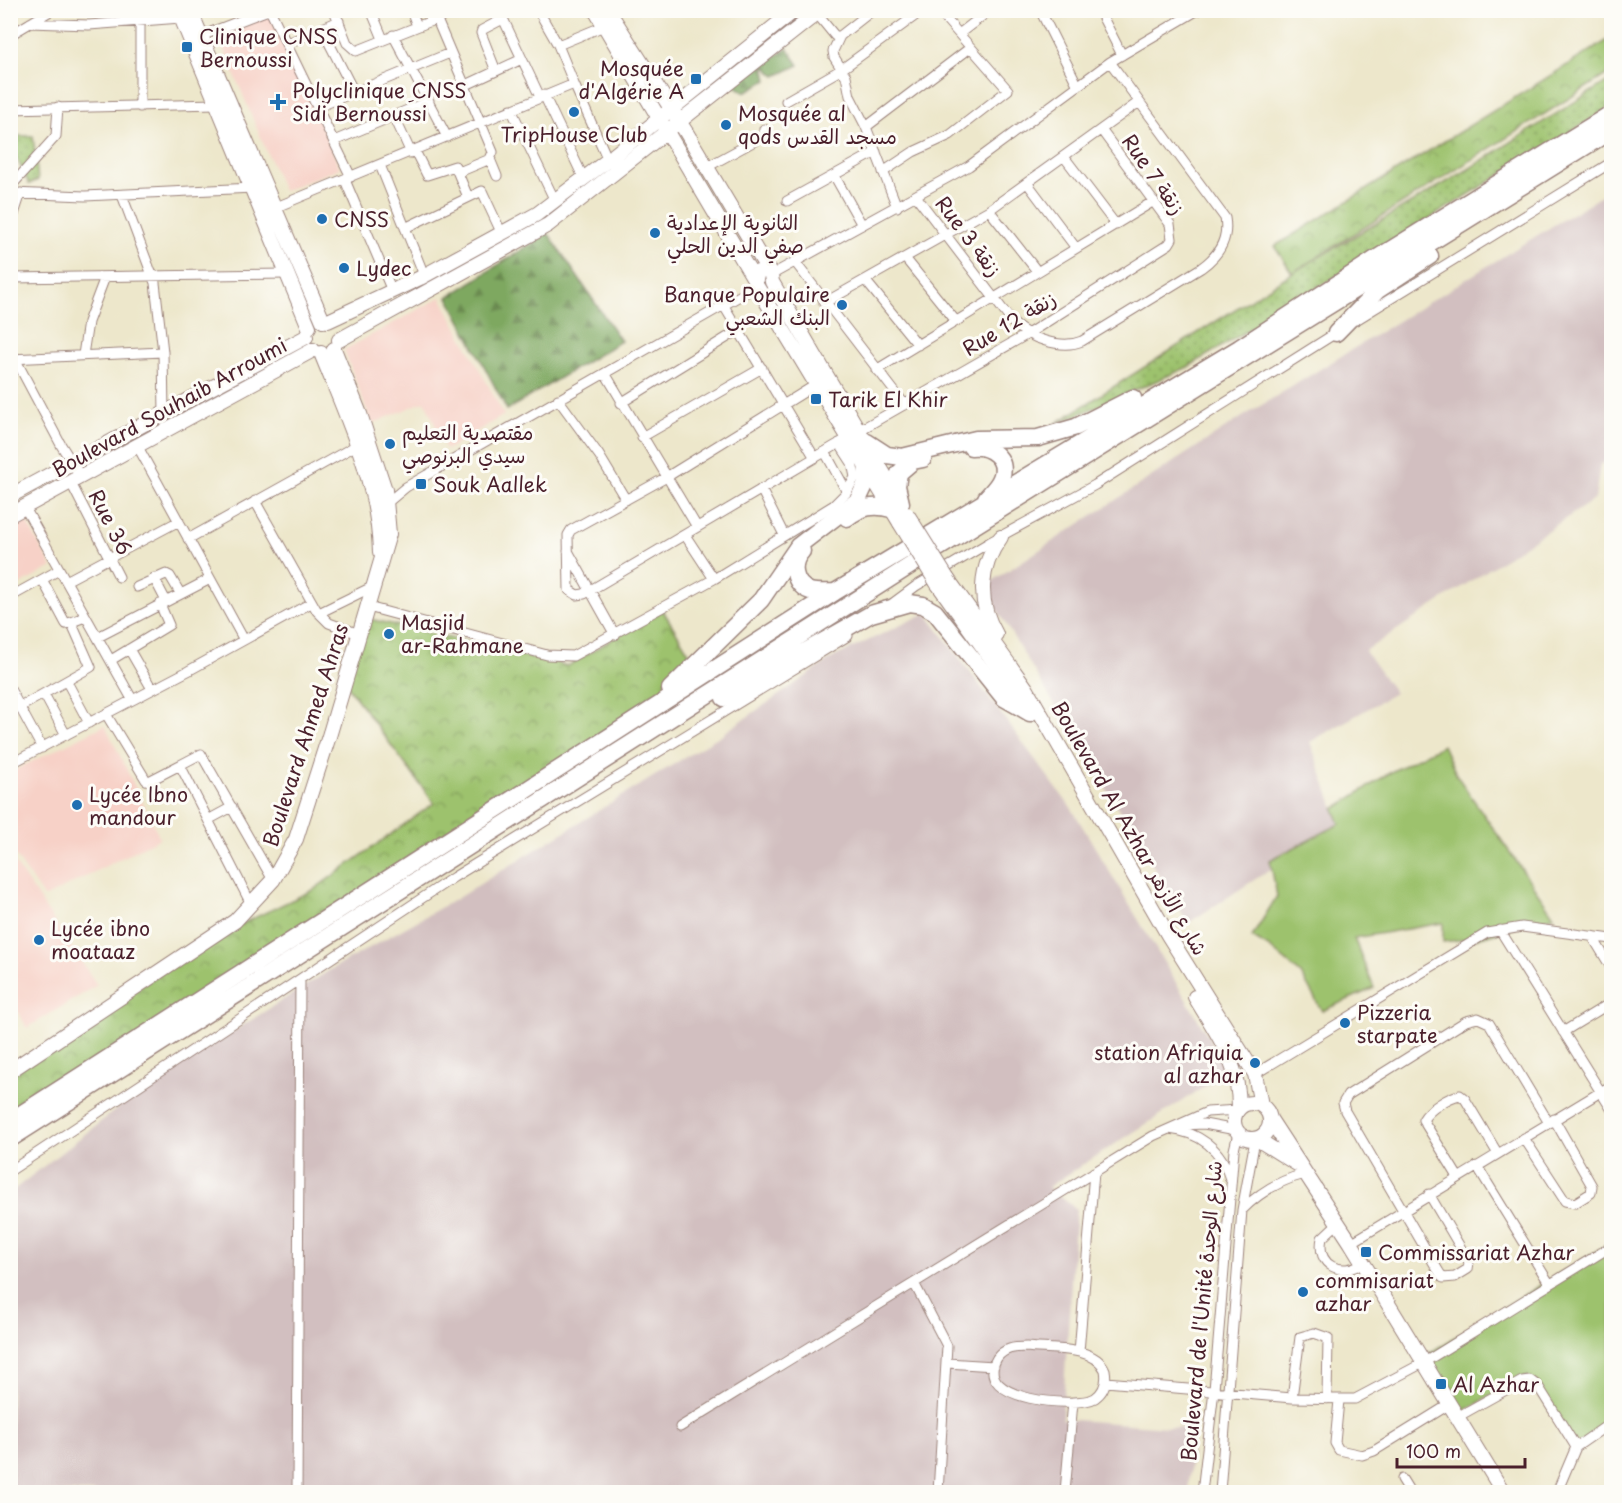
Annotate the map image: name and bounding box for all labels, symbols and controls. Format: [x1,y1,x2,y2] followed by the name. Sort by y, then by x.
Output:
[199,21,338,74] place label: Clinique CNSS Bernoussi
[180,40,194,54] marker: Clinique CNSS Bernoussi
[579,53,684,106] place label: Mosquée d'Algérie A
[689,72,703,86] marker: Mosquée d'Algérie A
[292,75,467,128] place label: Polyclinique ِCNSS Sidi Bernoussi
[269,93,287,111] marker: Polyclinique ِCNSS Sidi Bernoussi
[738,98,897,151] place label: Mosquée al qods مسجد القدس
[567,105,581,119] marker: TripHouse Club
[719,118,733,132] marker: Mosquée al qods مسجد القدس
[500,119,648,149] place label: TripHouse Club
[1115,128,1193,220] street label: Rue 7 زنقة
[929,189,1009,283] street label: Rue 3 زنقة
[334,204,389,234] place label: CNSS
[667,207,804,264] place label: الثانوية الإعدادية صفي الدين الحلي
[315,212,329,226] marker: CNSS
[648,226,662,240] marker: الثانوية الإعدادية صفي الدين الحلي
[356,253,411,283] place label: Lydec
[337,261,351,275] marker: Lydec
[664,279,830,336] place label: Banque Populaire البنك الشعبي
[956,283,1062,363] street label: Rue 12 زنقة
[835,298,849,312] marker: Banque Populaire البنك الشعبي
[46,330,292,484] street label: Boulevard Souhaib Arroumi
[828,384,948,414] place label: Tarik El Khir
[809,392,823,406] marker: Tarik El Khir
[402,417,534,474] place label: مقتصدية التعليم سيدي البرنوصي
[383,437,397,451] marker: مقتصدية التعليم سيدي البرنوصي
[433,469,547,499] place label: Souk Aallek
[414,477,428,491] marker: Souk Aallek
[82,484,140,560] street label: Rue 36
[401,607,524,660] place label: Masjid ar-Rahmane
[255,620,355,850] street label: Boulevard Ahmed Ahras
[382,627,396,641] marker: Masjid ar-Rahmane
[1045,695,1215,961] street label: Boulevard Al Azhar شارع الأزهر
[89,779,188,832] place label: Lycée Ibno mandour
[70,798,84,812] marker: Lycée Ibno mandour
[51,913,150,966] place label: Lycée ibno moataaz
[32,933,46,947] marker: Lycée ibno moataaz
[1357,997,1438,1050] place label: Pizzeria starpate
[1338,1016,1352,1030] marker: Pizzeria starpate
[1094,1037,1244,1090] place label: station Afriquia al azhar
[1248,1056,1262,1070] marker: station Afriquia al azhar
[1173,1159,1229,1463] street label: Boulevard de l'Unité شارع الوحدة
[1378,1237,1574,1267] place label: Commissariat Azhar
[1359,1245,1373,1259] marker: Commissariat Azhar
[1315,1265,1434,1318] place label: commisariat azhar
[1296,1285,1310,1299] marker: commisariat azhar
[1453,1369,1539,1399] place label: Al Azhar
[1434,1377,1448,1391] marker: Al Azhar
[1397,1431,1524,1469] scale bar
[1406,1437,1461,1464] text: 100 m

